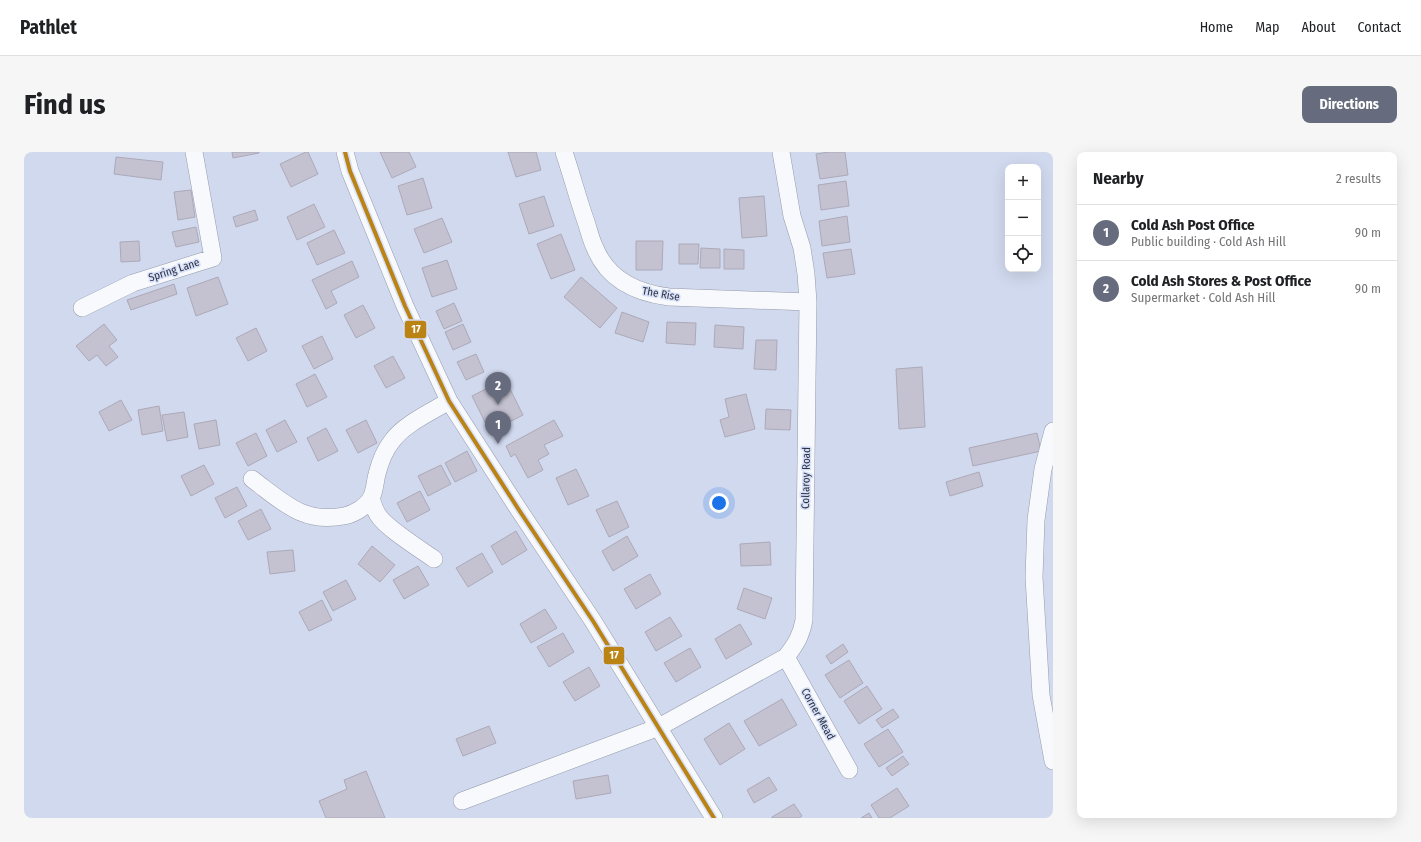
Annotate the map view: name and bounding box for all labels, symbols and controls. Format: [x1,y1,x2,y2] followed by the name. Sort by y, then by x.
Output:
[20,16,77,39] text: Pathlet
[1200,19,1233,36] text: Home
[1255,19,1279,36] text: Map
[1301,19,1336,36] text: About
[1358,19,1401,36] text: Contact
[1302,86,1397,123] button: Directions
[24,88,106,121] text: Find us
[1005,164,1041,272] map controls
[1005,164,1041,200] button: +
[1093,168,1144,189] text: Nearby
[1336,171,1381,186] text: 2 results
[1005,200,1041,236] button: −
[1131,216,1255,234] text: Cold Ash Post Office
[1103,225,1109,240] text: 1
[1355,225,1381,240] text: 90 m
[1131,234,1286,249] text: Public building · Cold Ash Hill
[1005,236,1041,272] button: locate
[147,256,201,284] street label: Spring Lane
[1131,272,1311,290] text: Cold Ash Stores & Post Office
[1103,281,1109,296] text: 2
[1355,281,1381,296] text: 90 m
[641,284,681,304] street label: The Rise
[1131,290,1275,305] text: Supermarket · Cold Ash Hill
[404,320,427,339] line badge: 17
[411,323,421,336] text: 17
[485,372,511,405] pin: 2
[485,411,511,444] pin: 1
[799,447,813,509] street label: Collaroy Road
[709,493,729,513] your location
[603,646,625,665] line badge: 17
[609,649,619,662] text: 17
[798,686,838,742] street label: Corner Mead

